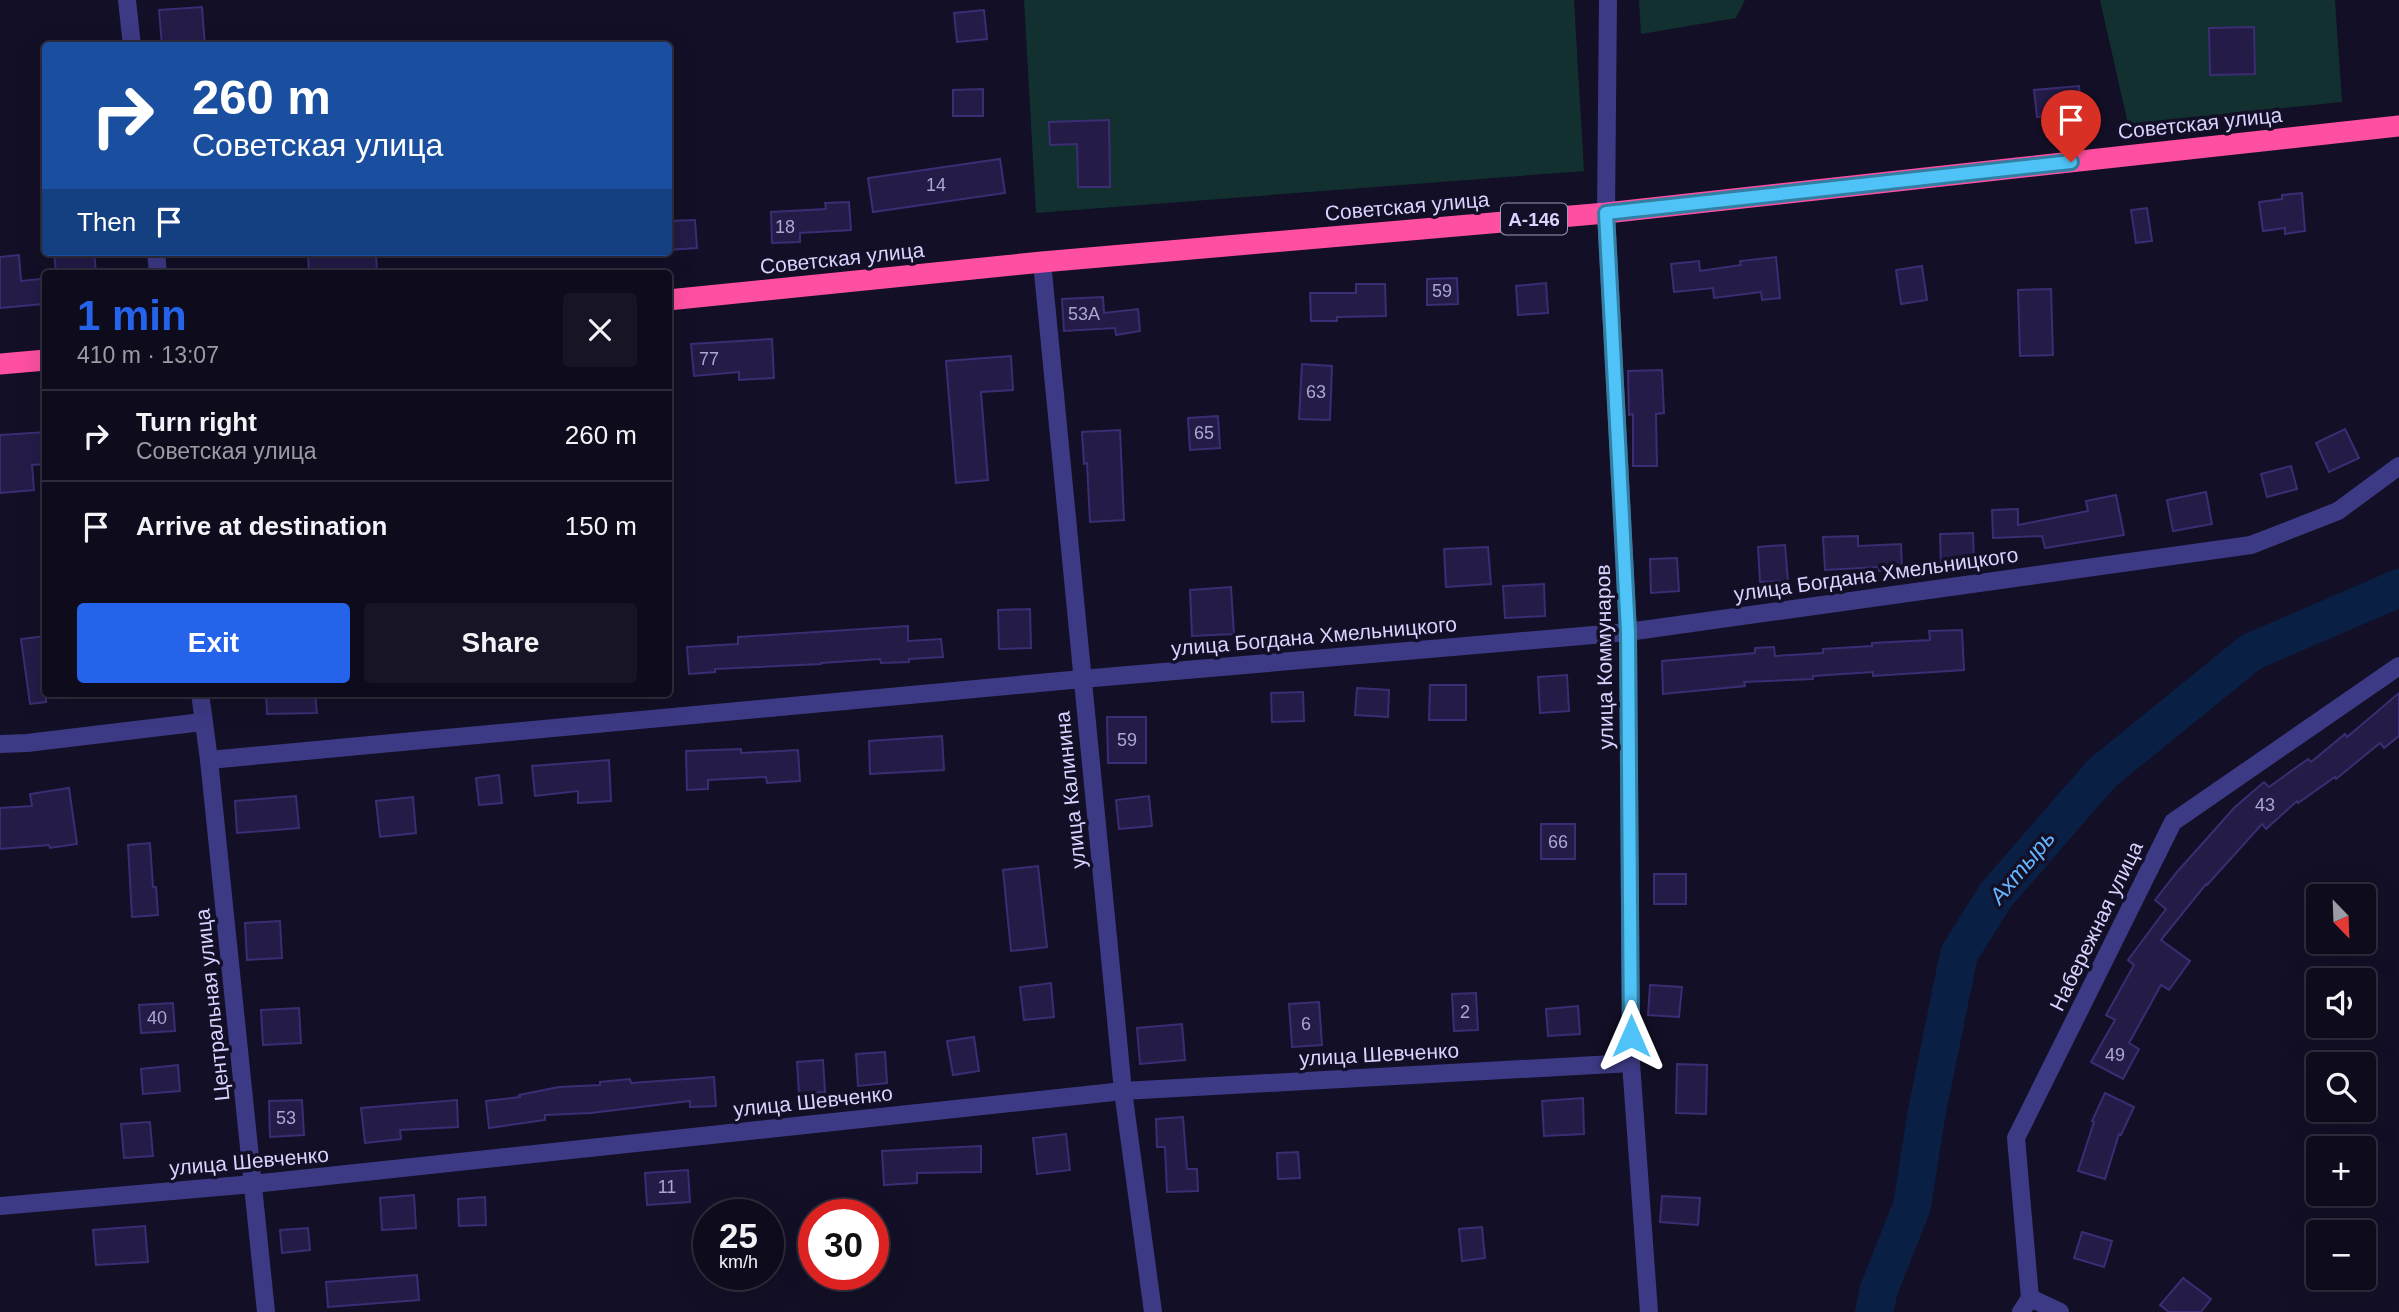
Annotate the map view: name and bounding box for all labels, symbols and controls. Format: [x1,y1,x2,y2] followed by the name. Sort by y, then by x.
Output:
[77,70,168,161] icon: right
[192,70,331,124] text: 260 m
[2041,90,2101,162] pin
[2052,101,2090,139] icon: arrive
[2117,103,2284,143] street label: Советская улица
[192,127,443,163] text: Советская улица
[926,175,946,195] house number: 14
[1324,187,1490,225] street label: Советская улица
[150,203,188,241] icon: arrive
[1501,204,1567,234] road number: А-146
[77,207,136,237] text: Then
[775,217,795,237] house number: 18
[759,238,926,278] street label: Советская улица
[1432,281,1452,301] house number: 59
[77,292,187,339] text: 1 min
[563,293,637,367] button: close
[1068,304,1100,324] house number: 53А
[77,342,219,368] text: 410 m · 13:07
[699,349,719,369] house number: 77
[1306,382,1326,402] house number: 63
[136,407,257,437] text: Turn right
[77,417,115,455] icon: right
[565,420,637,450] text: 260 m
[1194,423,1214,443] house number: 65
[136,438,317,464] text: Советская улица
[77,508,115,546] icon: arrive
[136,511,387,541] text: Arrive at destination
[565,511,637,541] text: 150 m
[1732,543,2020,605] street label: улица Богдана Хмельницкого
[1591,564,1617,750] street label: улица Коммунаров
[77,603,350,683] button: Exit
[364,603,637,683] button: Share
[1170,612,1458,660] street label: улица Богдана Хмельницкого
[1050,710,1090,870] street label: улица Калинина
[1117,730,1137,750] house number: 59
[2255,795,2275,815] house number: 43
[1983,825,2060,911] water label: Ахтырь
[1548,832,1568,852] house number: 66
[2045,837,2147,1014] street label: Набережная улица
[2306,884,2376,954] north arrow
[2306,884,2376,1290] map controls
[190,907,234,1102] street label: Центральная улица
[2306,968,2376,1038] button: sound
[1594,999,1668,1073] position arrow
[1460,1002,1470,1022] house number: 2
[147,1008,167,1028] house number: 40
[1301,1014,1311,1034] house number: 6
[1298,1038,1460,1070] street label: улица Шевченко
[2105,1045,2125,1065] house number: 49
[2306,1052,2376,1122] button: search
[732,1081,894,1121] street label: улица Шевченко
[276,1108,296,1128] house number: 53
[2306,1136,2376,1206] button: +
[168,1143,330,1179] street label: улица Шевченко
[658,1177,676,1197] house number: 11
[798,1199,889,1290] speed limit sign: 30
[719,1216,758,1255] text: 25
[2306,1220,2376,1290] button: −
[719,1252,758,1272] text: km/h

